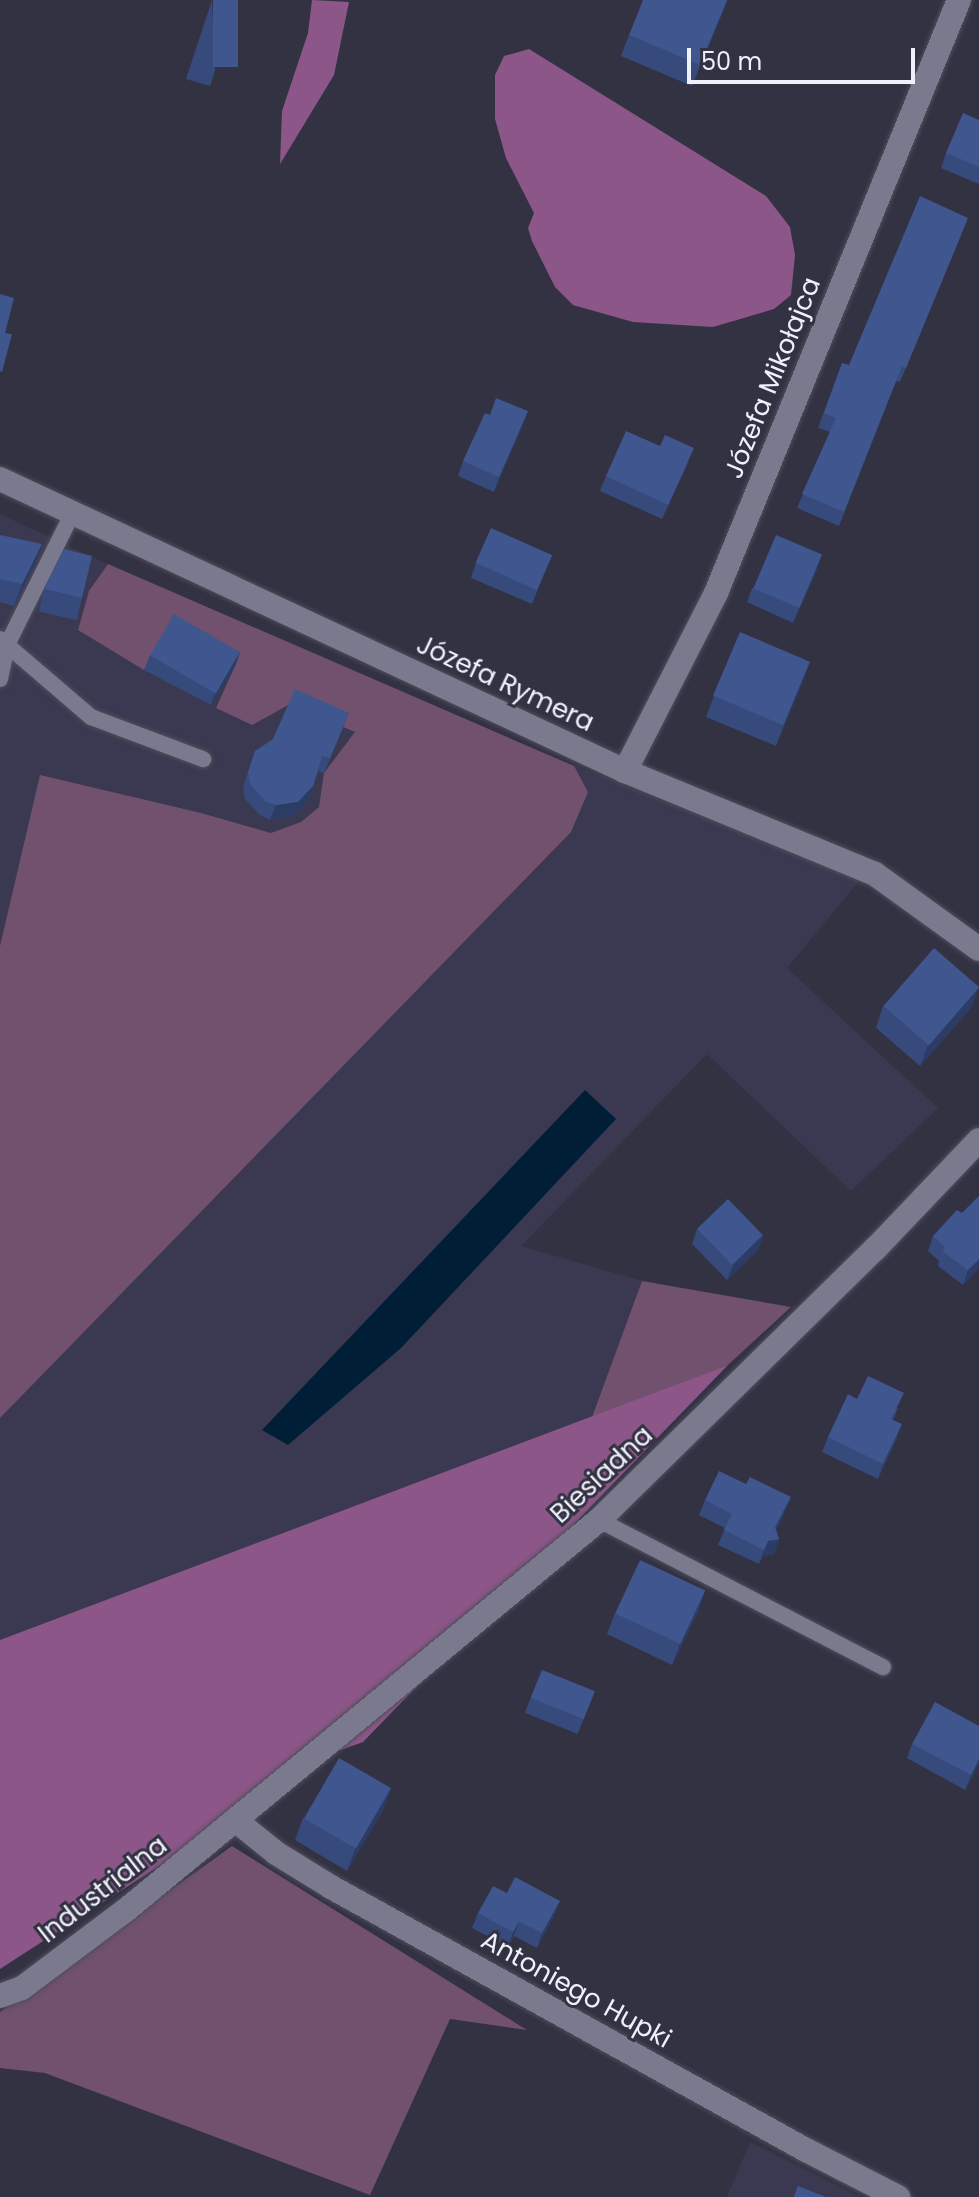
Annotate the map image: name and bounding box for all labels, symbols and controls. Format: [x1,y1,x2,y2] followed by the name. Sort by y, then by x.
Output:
[691,32,919,82] scale bar
[701,45,762,78] text: 50 m
[718,273,828,483] street label: Józefa Mikołajca
[411,629,599,739] street label: Józefa Rymera
[545,1420,659,1530] street label: Biesiadna
[32,1830,174,1950] street label: Industrialna
[475,1925,677,2055] street label: Antoniego Hupki

